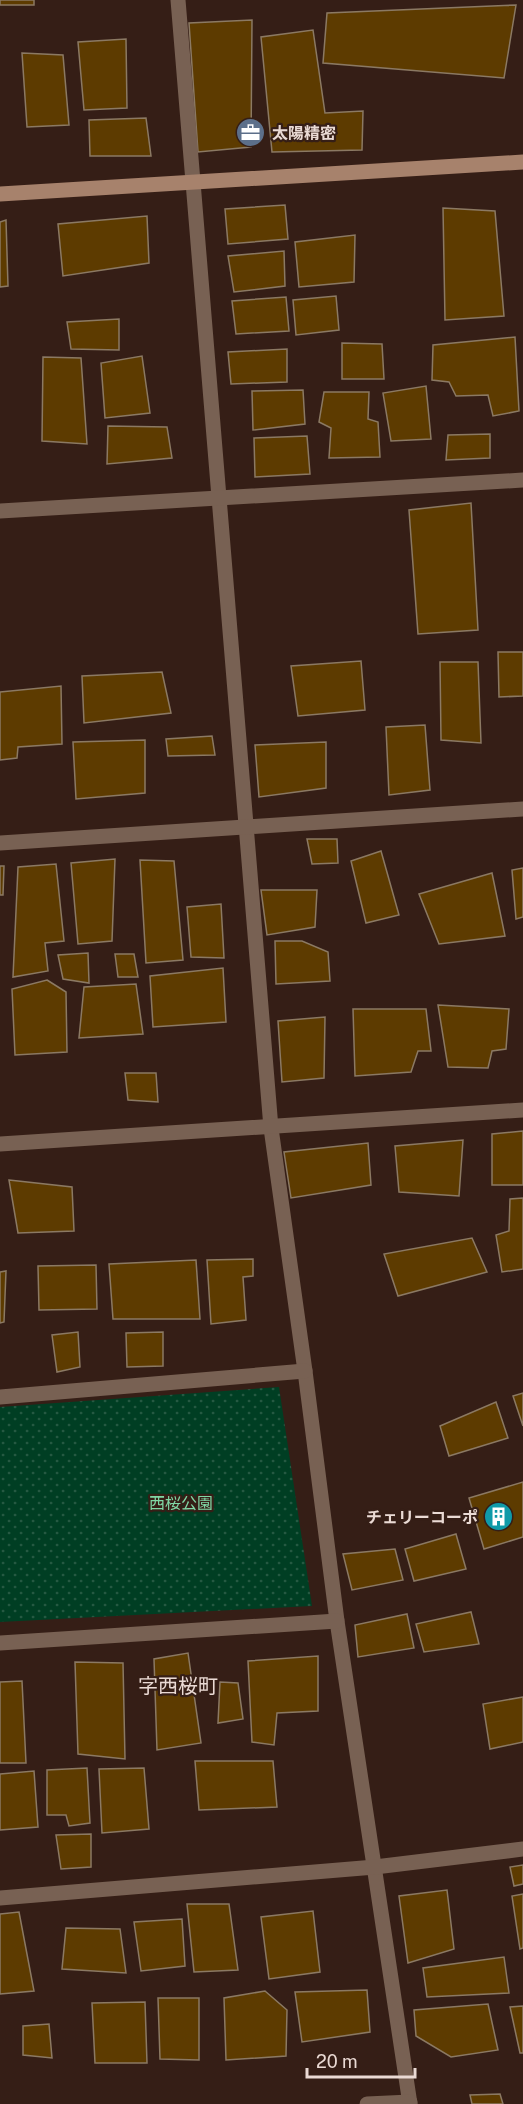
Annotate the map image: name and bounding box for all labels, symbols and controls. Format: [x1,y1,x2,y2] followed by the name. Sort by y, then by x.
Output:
[235,117,267,149] office icon: 太陽精密
[272,124,336,143] place label: 太陽精密
[149,1494,213,1513] park label: 西桜公園
[483,1501,515,1533] building icon: チェリーコーポ
[366,1508,478,1527] place label: チェリーコーポ
[138,1674,218,1698] district label: 字西桜町
[307,2041,415,2079] scale bar
[316,2051,358,2072] text: 20 m

